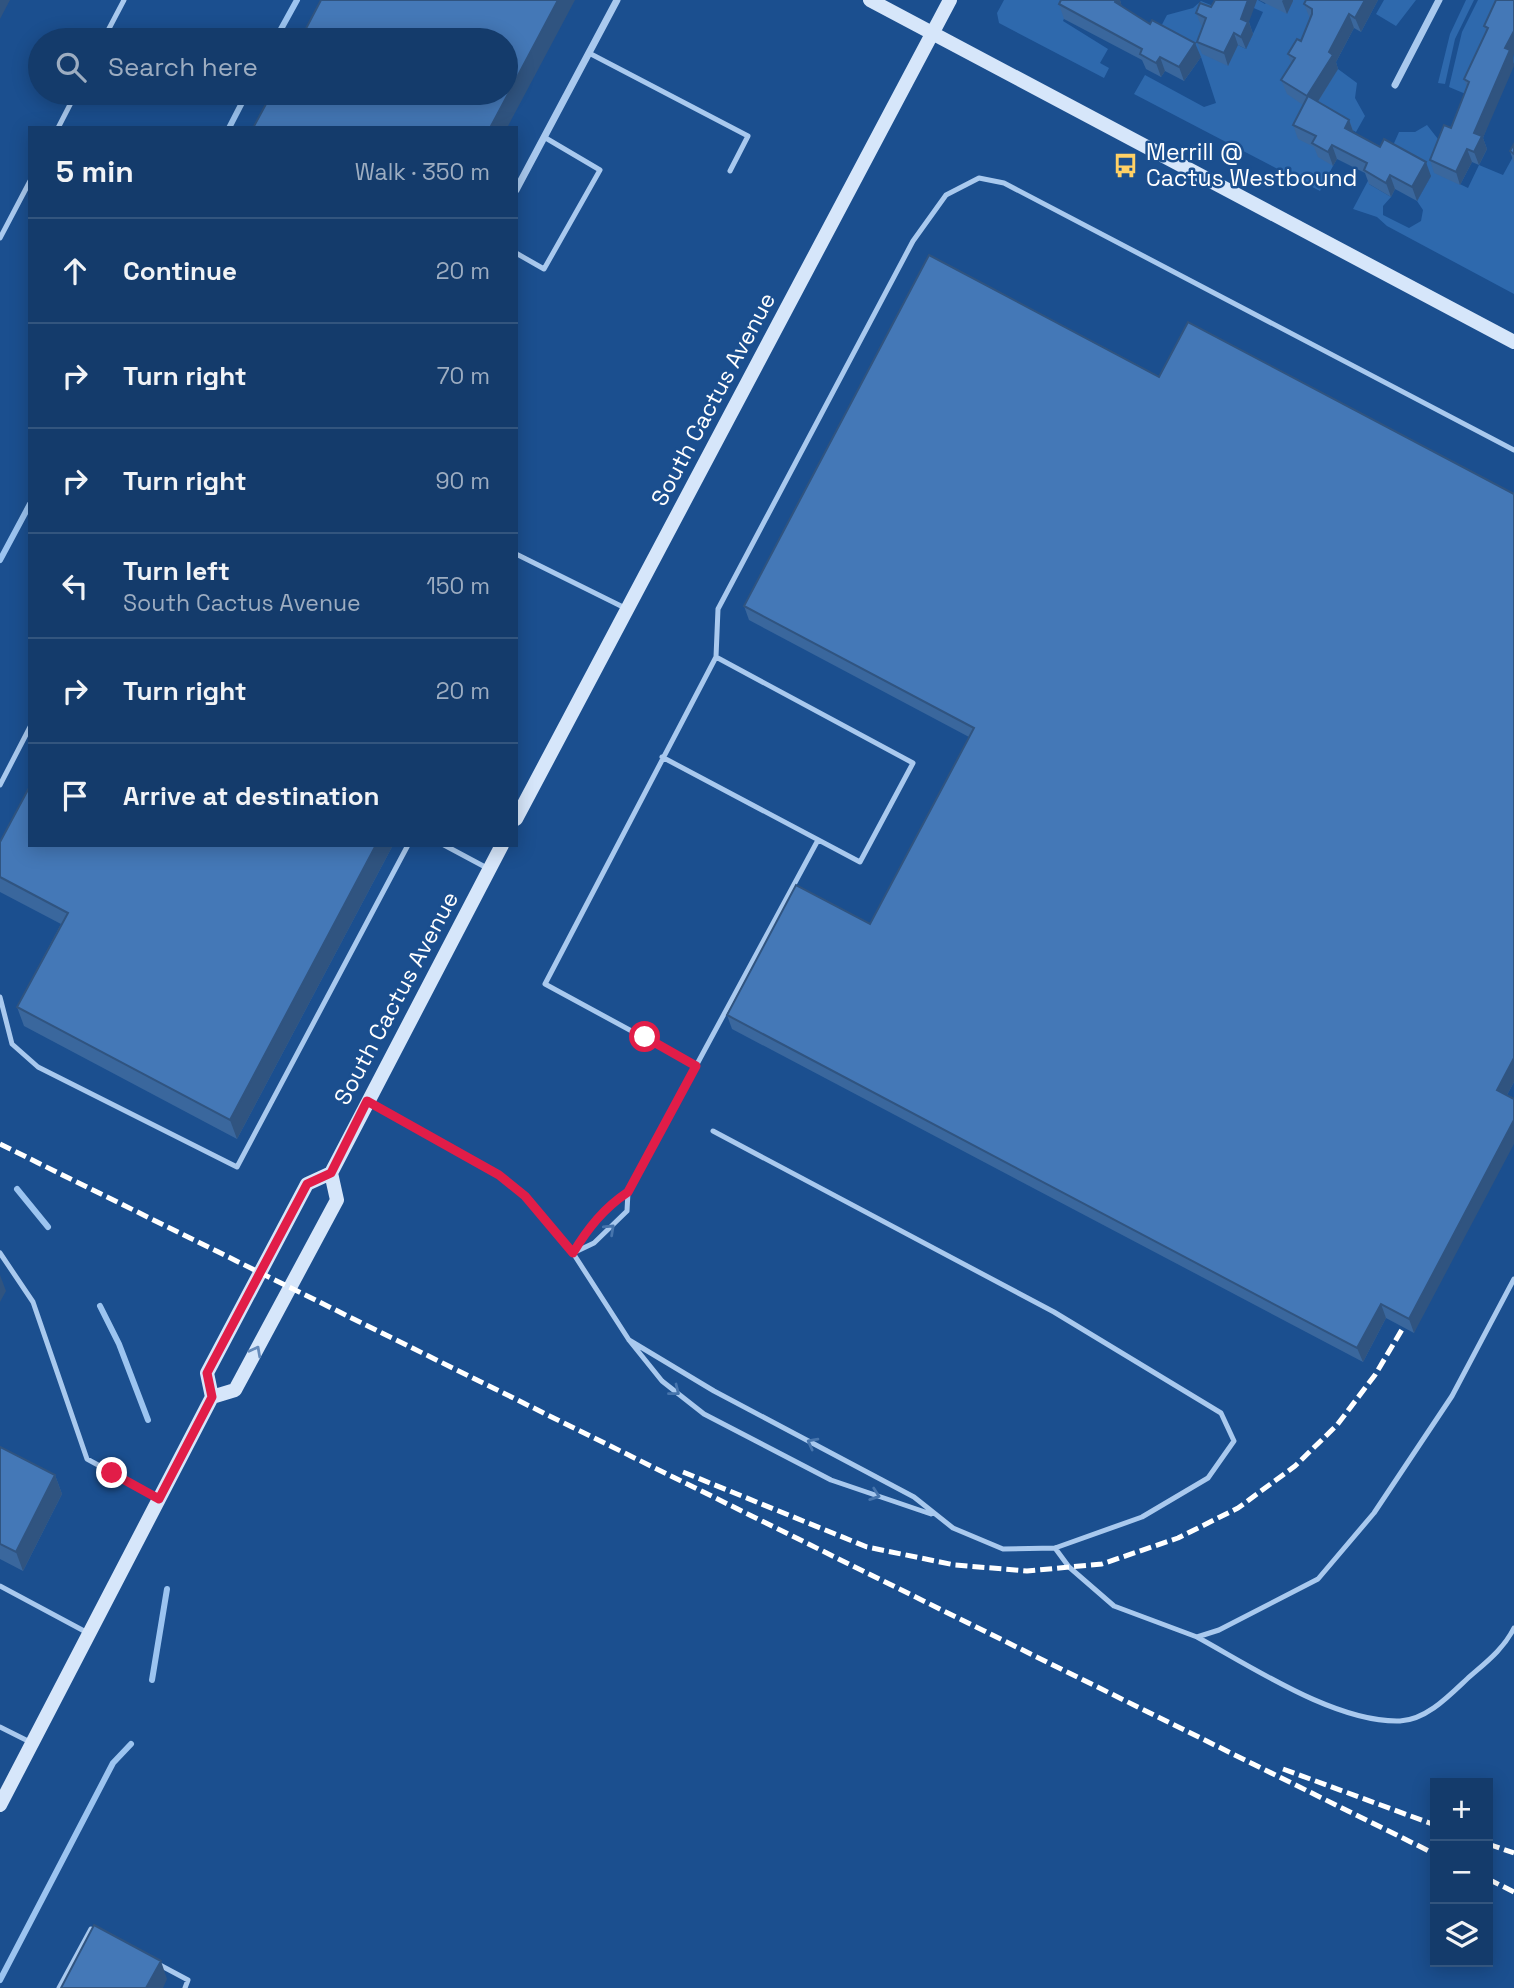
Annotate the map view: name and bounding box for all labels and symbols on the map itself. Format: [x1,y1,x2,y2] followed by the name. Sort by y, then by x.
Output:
[1146,137,1357,193] place label: Merrill @ Cactus Westbound
[1112,151,1140,179] bus stop icon: Merrill @ Cactus Westbound
[644,287,782,511] street label: South Cactus Avenue
[327,886,465,1110] street label: South Cactus Avenue
[629,1021,660,1052] route start
[602,1225,615,1237] one-way arrow
[248,1345,261,1358] one-way arrow
[667,1382,679,1395] one-way arrow
[807,1437,819,1451] one-way arrow
[96,1457,127,1488] route end
[869,1487,881,1501] one-way arrow

